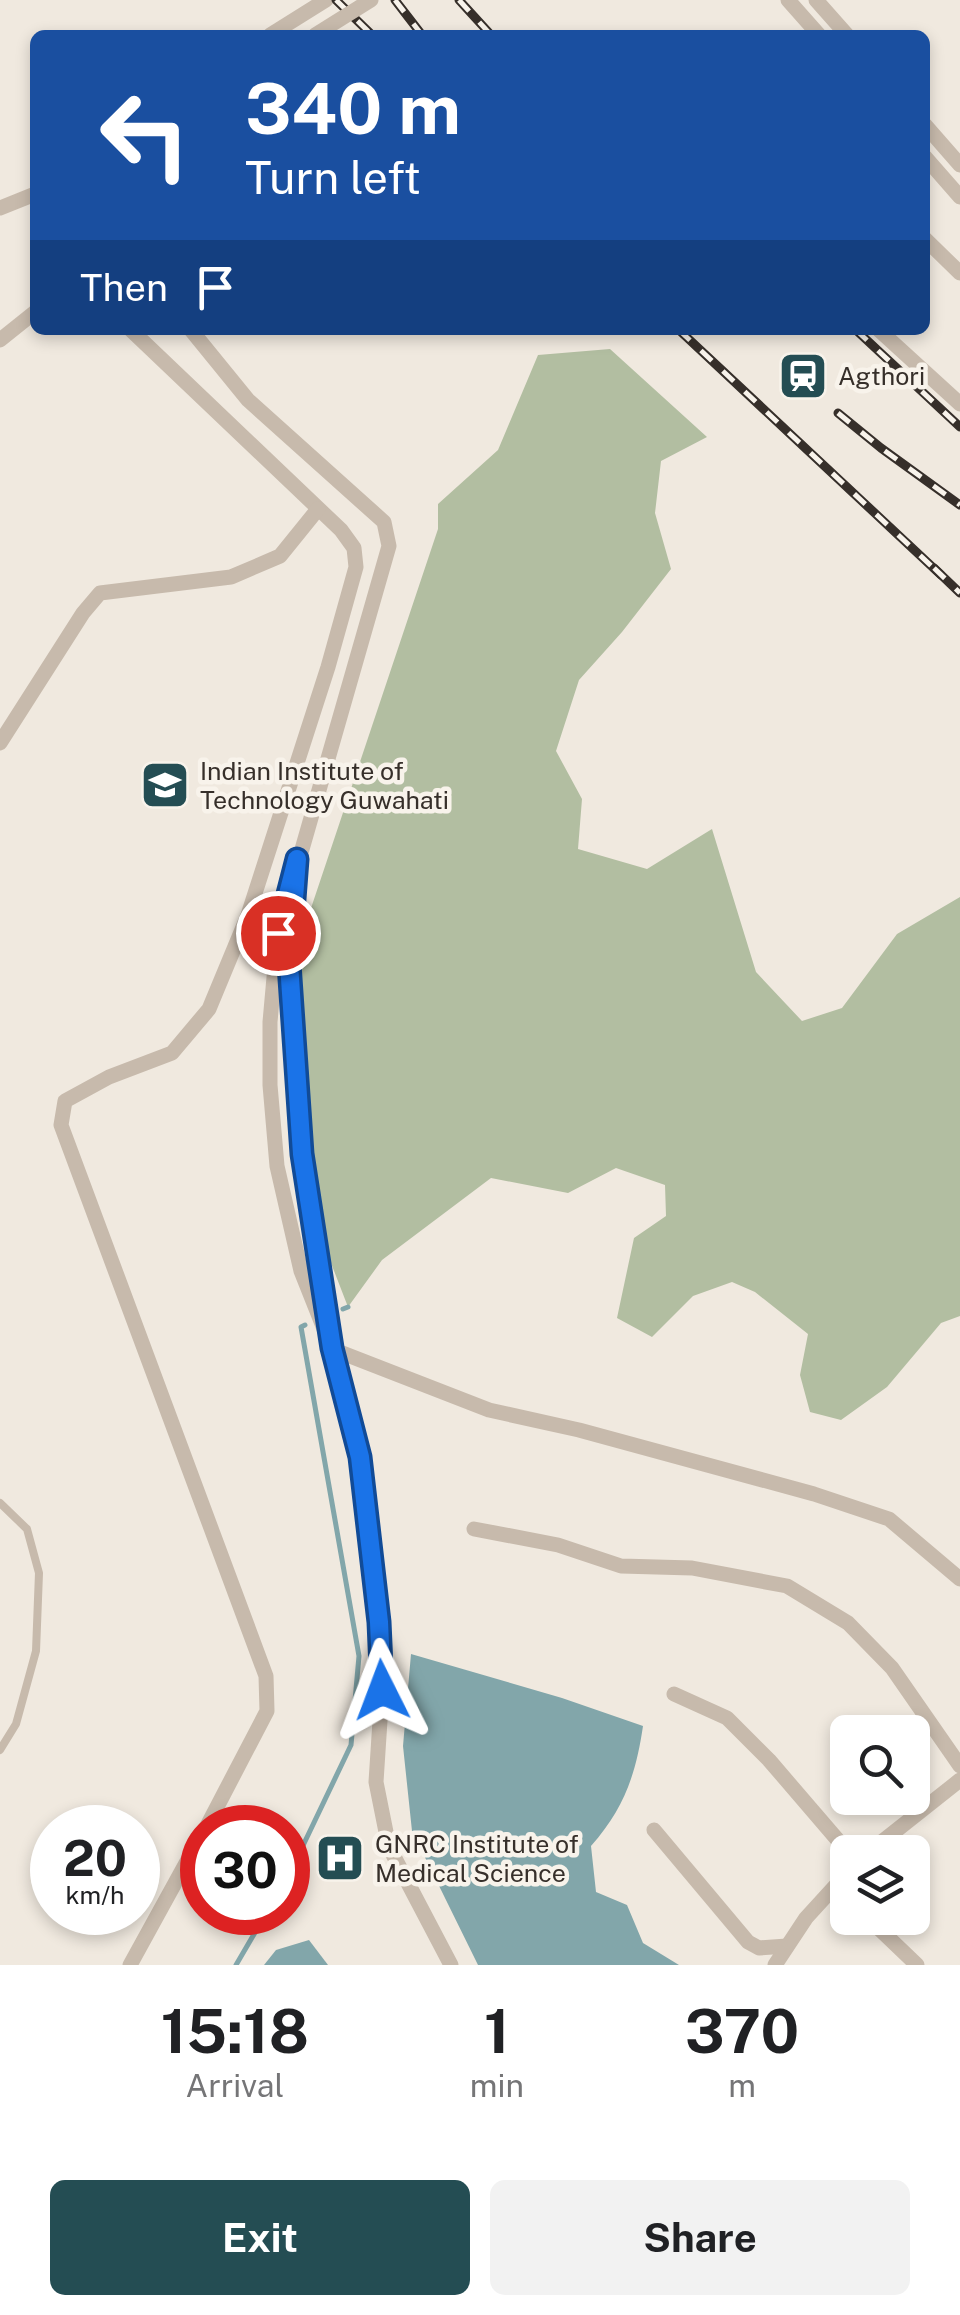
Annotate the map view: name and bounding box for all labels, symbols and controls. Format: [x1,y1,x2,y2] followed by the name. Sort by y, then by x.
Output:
[245,67,461,150] text: 340 m
[80,70,210,200] icon: left
[245,151,421,204] text: Turn left
[188,260,243,315] icon: arrive
[80,265,168,310] text: Then
[777,350,829,402] station icon: Agthori
[838,361,925,391] place label: Agthori
[200,756,449,815] place label: Indian Institute of Technology Guwahati
[139,759,191,811] school or university icon: Indian Institute of Technology Guwahati
[236,891,321,976] pin
[251,906,306,961] icon: arrive
[330,1638,434,1742] position arrow
[830,1715,930,1935] map controls
[830,1715,930,1815] button: search
[180,1805,310,1935] speed limit sign: 30
[63,1828,127,1887] text: 20
[375,1829,579,1888] place label: GNRC Institute of Medical Science
[314,1832,366,1884] hospital icon: GNRC Institute of Medical Science
[830,1835,930,1935] button: layers
[66,1880,124,1910] text: km/h
[161,1996,309,2067] text: 15:18
[484,1996,510,2067] text: 1
[685,1996,799,2067] text: 370
[185,2067,284,2104] text: Arrival
[470,2067,524,2104] text: min
[728,2067,756,2104] text: m
[50,2180,470,2295] button: Exit
[490,2180,910,2295] button: Share

